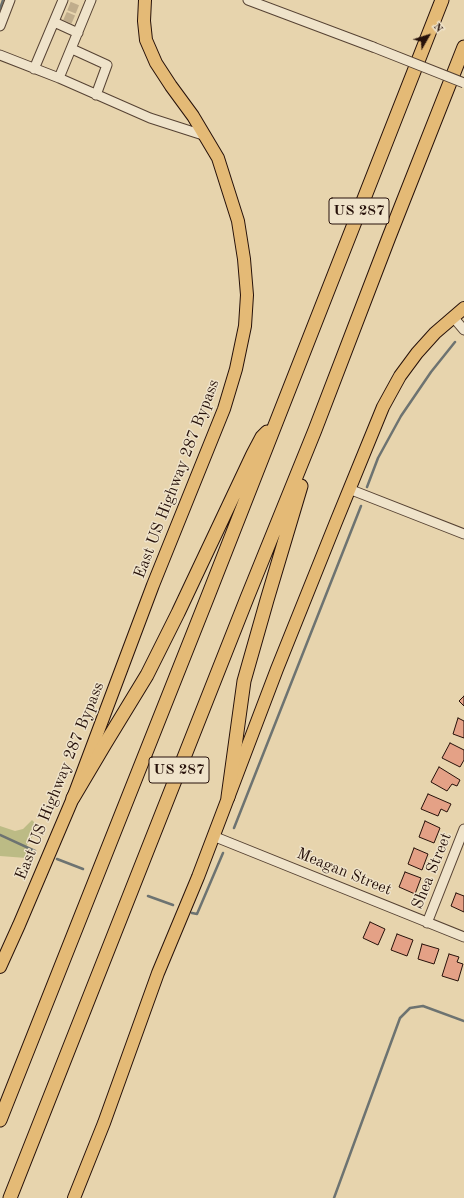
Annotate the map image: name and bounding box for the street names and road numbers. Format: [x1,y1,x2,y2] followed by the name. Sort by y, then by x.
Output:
[329,198,389,224] road number: US 287
[130,377,224,581] street label: East US Highway 287 Bypass
[11,679,109,883] street label: East US Highway 287 Bypass
[149,757,209,783] road number: US 287
[408,830,456,912] street label: Shea Street
[294,844,394,900] street label: Meagan Street

